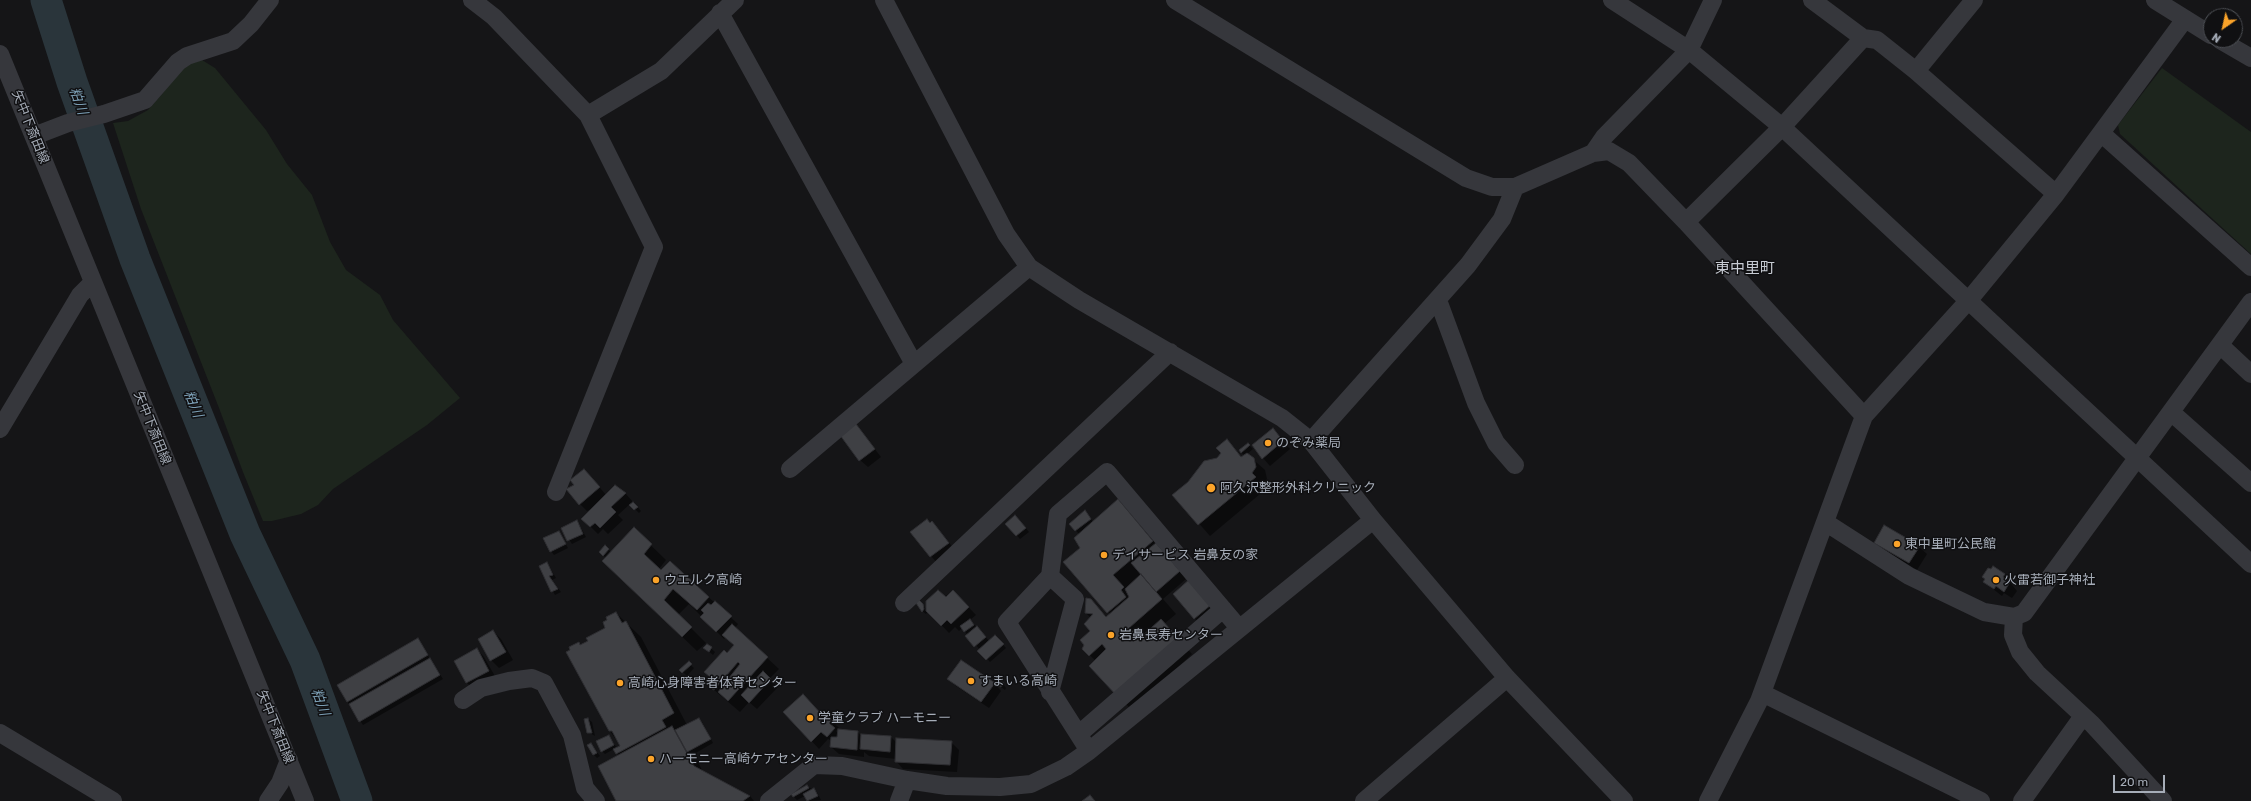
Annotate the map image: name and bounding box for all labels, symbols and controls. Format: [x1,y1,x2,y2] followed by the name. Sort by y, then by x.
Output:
[2203,8,2243,48] north arrow
[2210,30,2223,45] text: N
[65,85,91,117] water label: 粕川
[8,88,52,166] street label: 矢中下斎田線
[1715,260,1775,278] district label: 東中里町
[180,388,206,420] water label: 粕川
[130,389,174,467] street label: 矢中下斎田線
[1276,435,1341,451] place label: のぞみ薬局
[1263,438,1273,448] marker: のぞみ薬局
[1220,480,1376,496] place label: 阿久沢整形外科クリニック
[1205,482,1217,494] marker: 阿久沢整形外科クリニック
[1905,536,1996,552] place label: 東中里町公民館
[1892,539,1902,549] marker: 東中里町公民館
[1112,547,1258,563] place label: デイサービス 岩鼻友の家
[1099,550,1109,560] marker: デイサービス 岩鼻友の家
[664,572,742,588] place label: ウエルク高崎
[2004,572,2095,588] place label: 火雷若御子神社
[651,575,661,585] marker: ウエルク高崎
[1991,575,2001,585] marker: 火雷若御子神社
[1119,627,1223,643] place label: 岩鼻長寿センター
[1106,630,1116,640] marker: 岩鼻長寿センター
[979,673,1057,689] place label: すまいる高崎
[628,675,797,691] place label: 高崎心身障害者体育センター
[966,676,976,686] marker: すまいる高崎
[615,678,625,688] marker: 高崎心身障害者体育センター
[307,686,333,718] water label: 粕川
[253,688,297,766] street label: 矢中下斎田線
[818,710,951,726] place label: 学童クラブ ハーモニー
[805,713,815,723] marker: 学童クラブ ハーモニー
[659,751,828,767] place label: ハーモニー高崎ケアセンター
[646,754,656,764] marker: ハーモニー高崎ケアセンター
[2115,767,2167,793] scale bar
[2120,775,2148,789] text: 20 m

